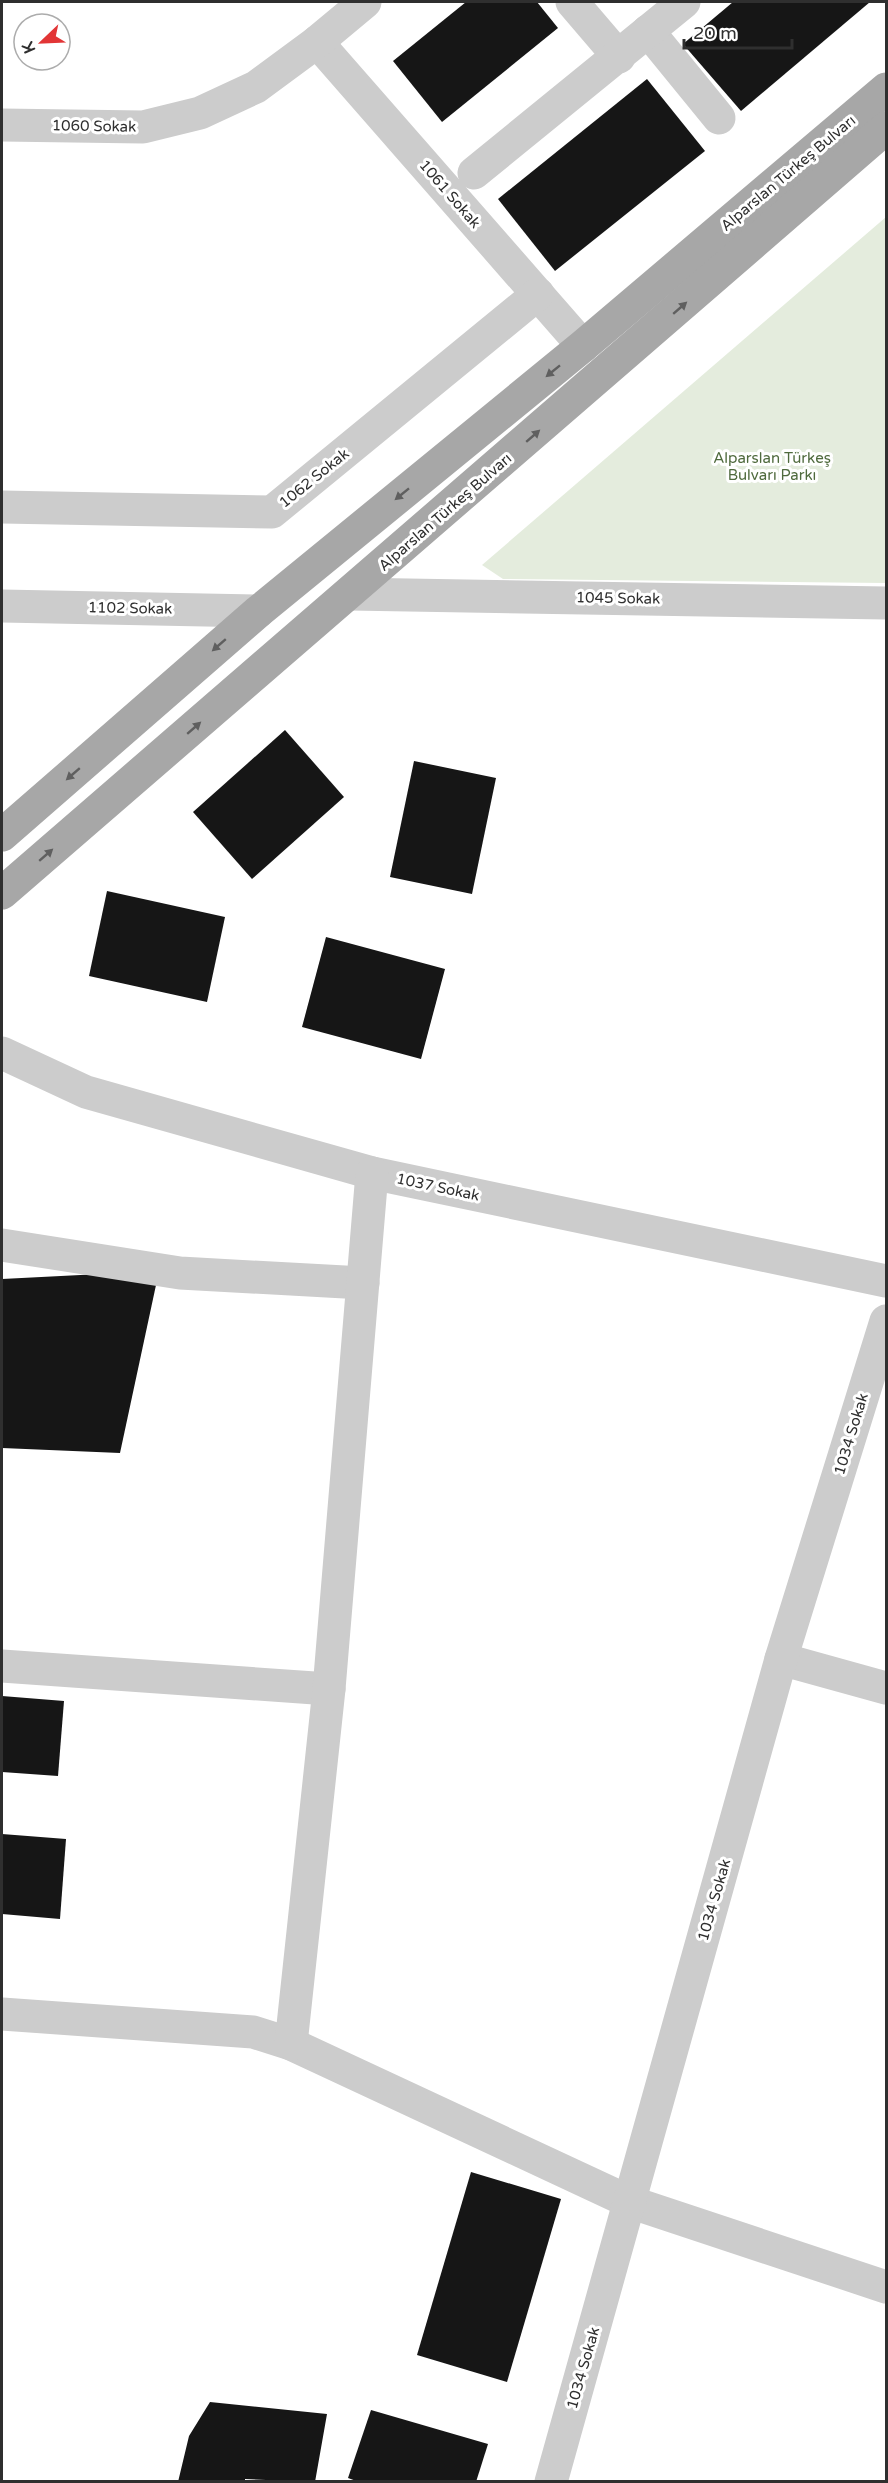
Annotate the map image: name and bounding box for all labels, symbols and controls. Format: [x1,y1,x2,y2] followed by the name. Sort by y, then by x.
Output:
[12,12,72,72] north arrow
[684,12,792,50] scale bar
[693,22,737,44] text: 20 m
[18,38,40,56] text: K
[717,111,859,235] street label: Alparslan Türkeş Bulvarı
[52,116,136,136] street label: 1060 Sokak
[415,156,485,232] street label: 1061 Sokak
[672,302,687,315] one-way arrow
[546,364,561,377] one-way arrow
[525,430,540,443] one-way arrow
[275,444,353,512] street label: 1062 Sokak
[375,449,515,575] street label: Alparslan Türkeş Bulvarı
[713,449,831,484] park label: Alparslan Türkeş Bulvarı Parkı
[394,488,410,501] one-way arrow
[576,588,660,608] street label: 1045 Sokak
[88,598,172,618] street label: 1102 Sokak
[212,639,227,652] one-way arrow
[186,721,202,734] one-way arrow
[65,767,80,780] one-way arrow
[38,848,54,861] one-way arrow
[395,1169,481,1205] street label: 1037 Sokak
[830,1391,872,1477] street label: 1034 Sokak
[694,1857,734,1943] street label: 1034 Sokak
[563,2325,603,2411] street label: 1034 Sokak

